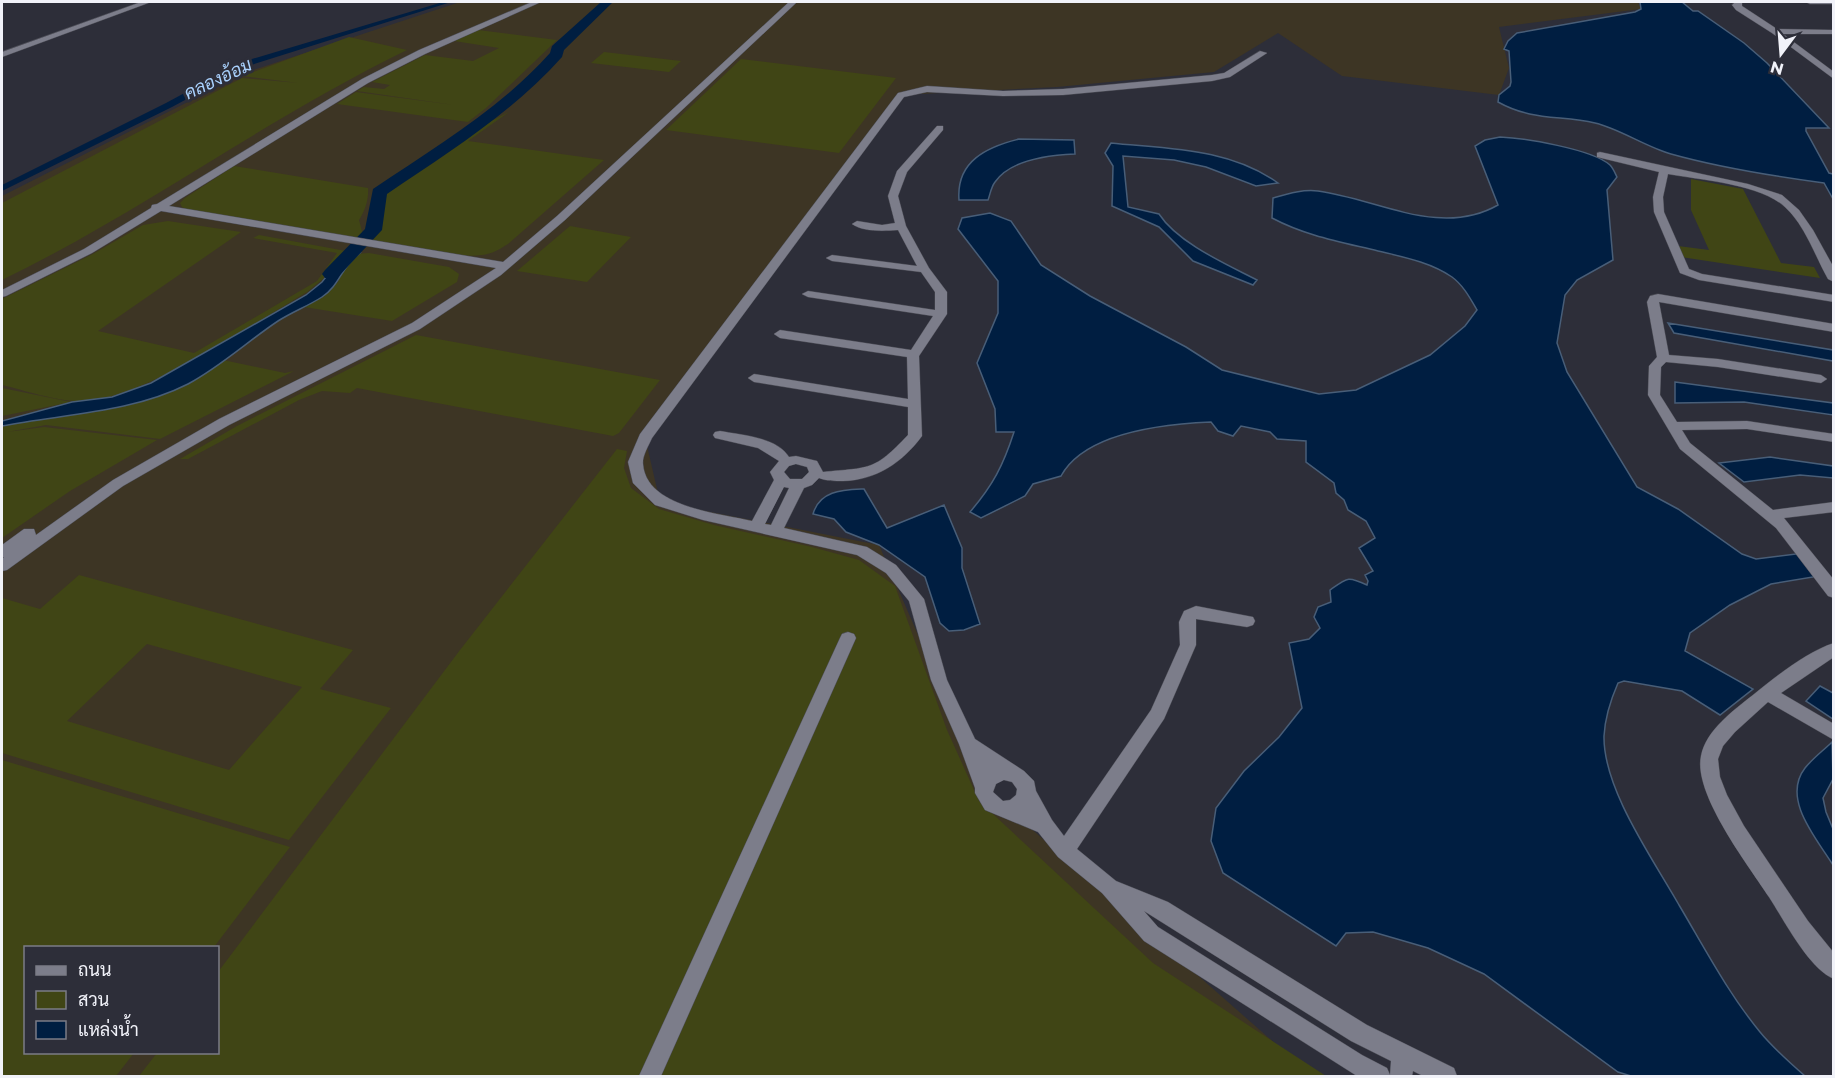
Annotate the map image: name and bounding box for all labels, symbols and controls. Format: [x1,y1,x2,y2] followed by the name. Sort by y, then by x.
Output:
[1751,24,1811,84] north arrow
[180,53,255,104] water label: คลองอ้อม
[1768,57,1786,79] text: N
[24,946,219,1054] legend
[78,959,111,981] text: ถนน
[78,989,109,1011] text: สวน
[78,1014,139,1041] text: แหล่งน้ำ

